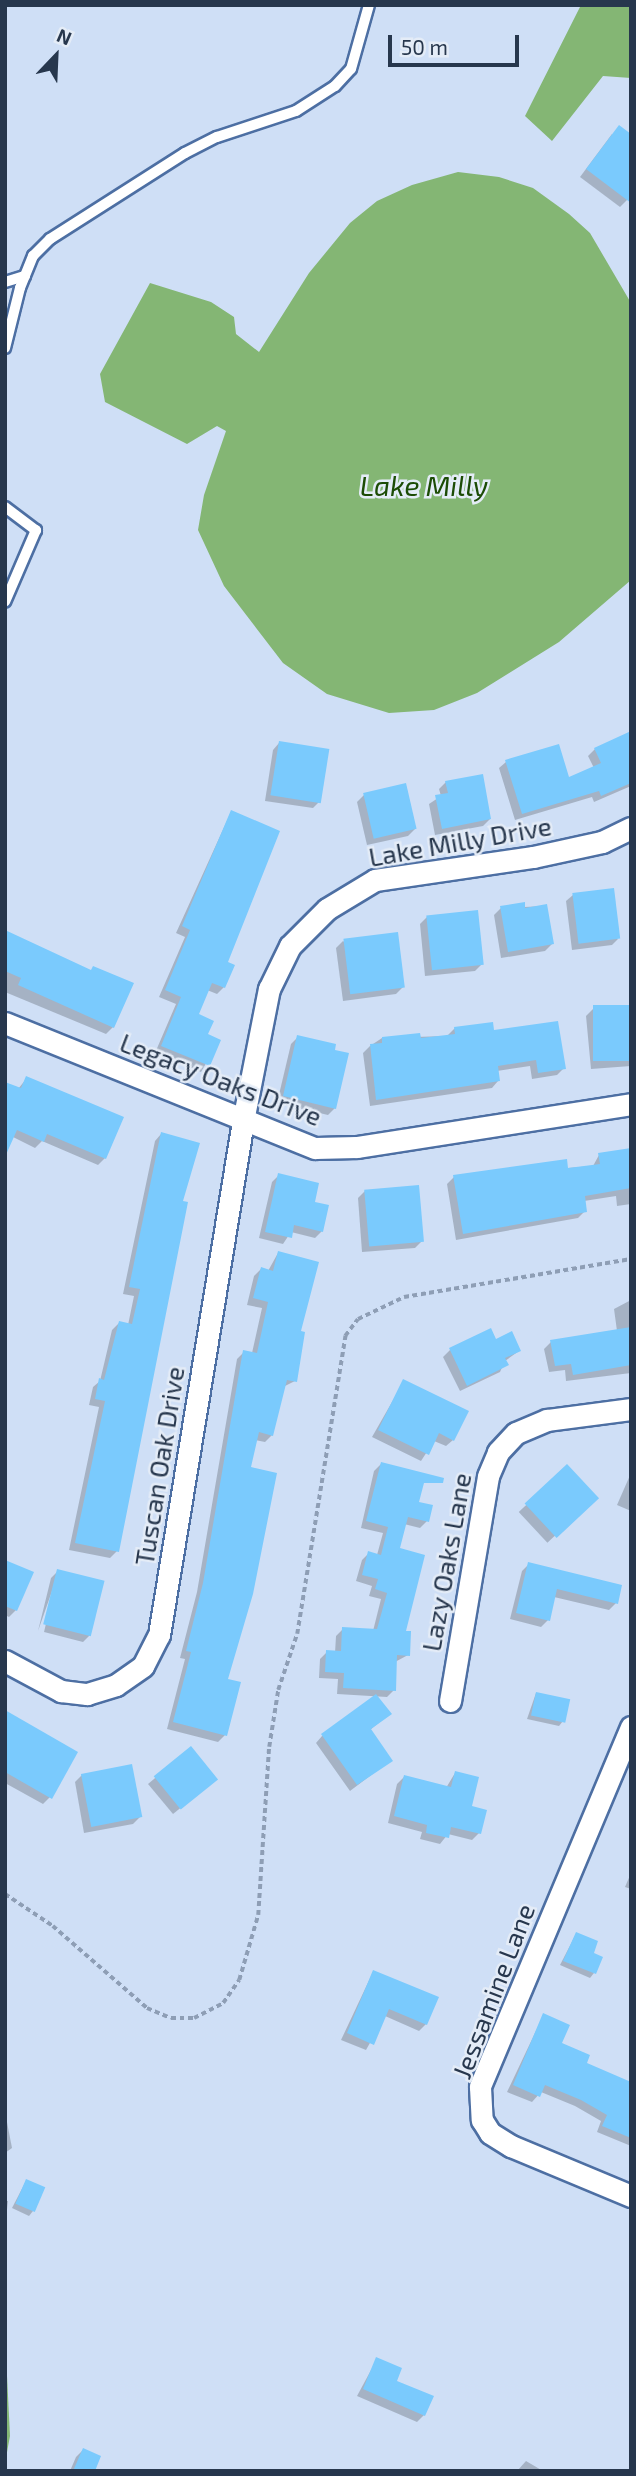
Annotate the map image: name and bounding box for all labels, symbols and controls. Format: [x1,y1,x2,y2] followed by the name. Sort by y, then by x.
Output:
[21,21,91,91] north arrow
[391,21,522,65] scale bar
[54,23,75,49] text: N
[401,34,448,59] text: 50 m
[360,468,488,502] water label: Lake Milly
[366,810,554,872] street label: Lake Milly Drive
[116,1026,326,1132] street label: Legacy Oaks Drive
[128,1364,190,1568] street label: Tuscan Oak Drive
[415,1470,477,1654] street label: Lazy Oaks Lane
[445,1899,541,2083] street label: Jessamine Lane

